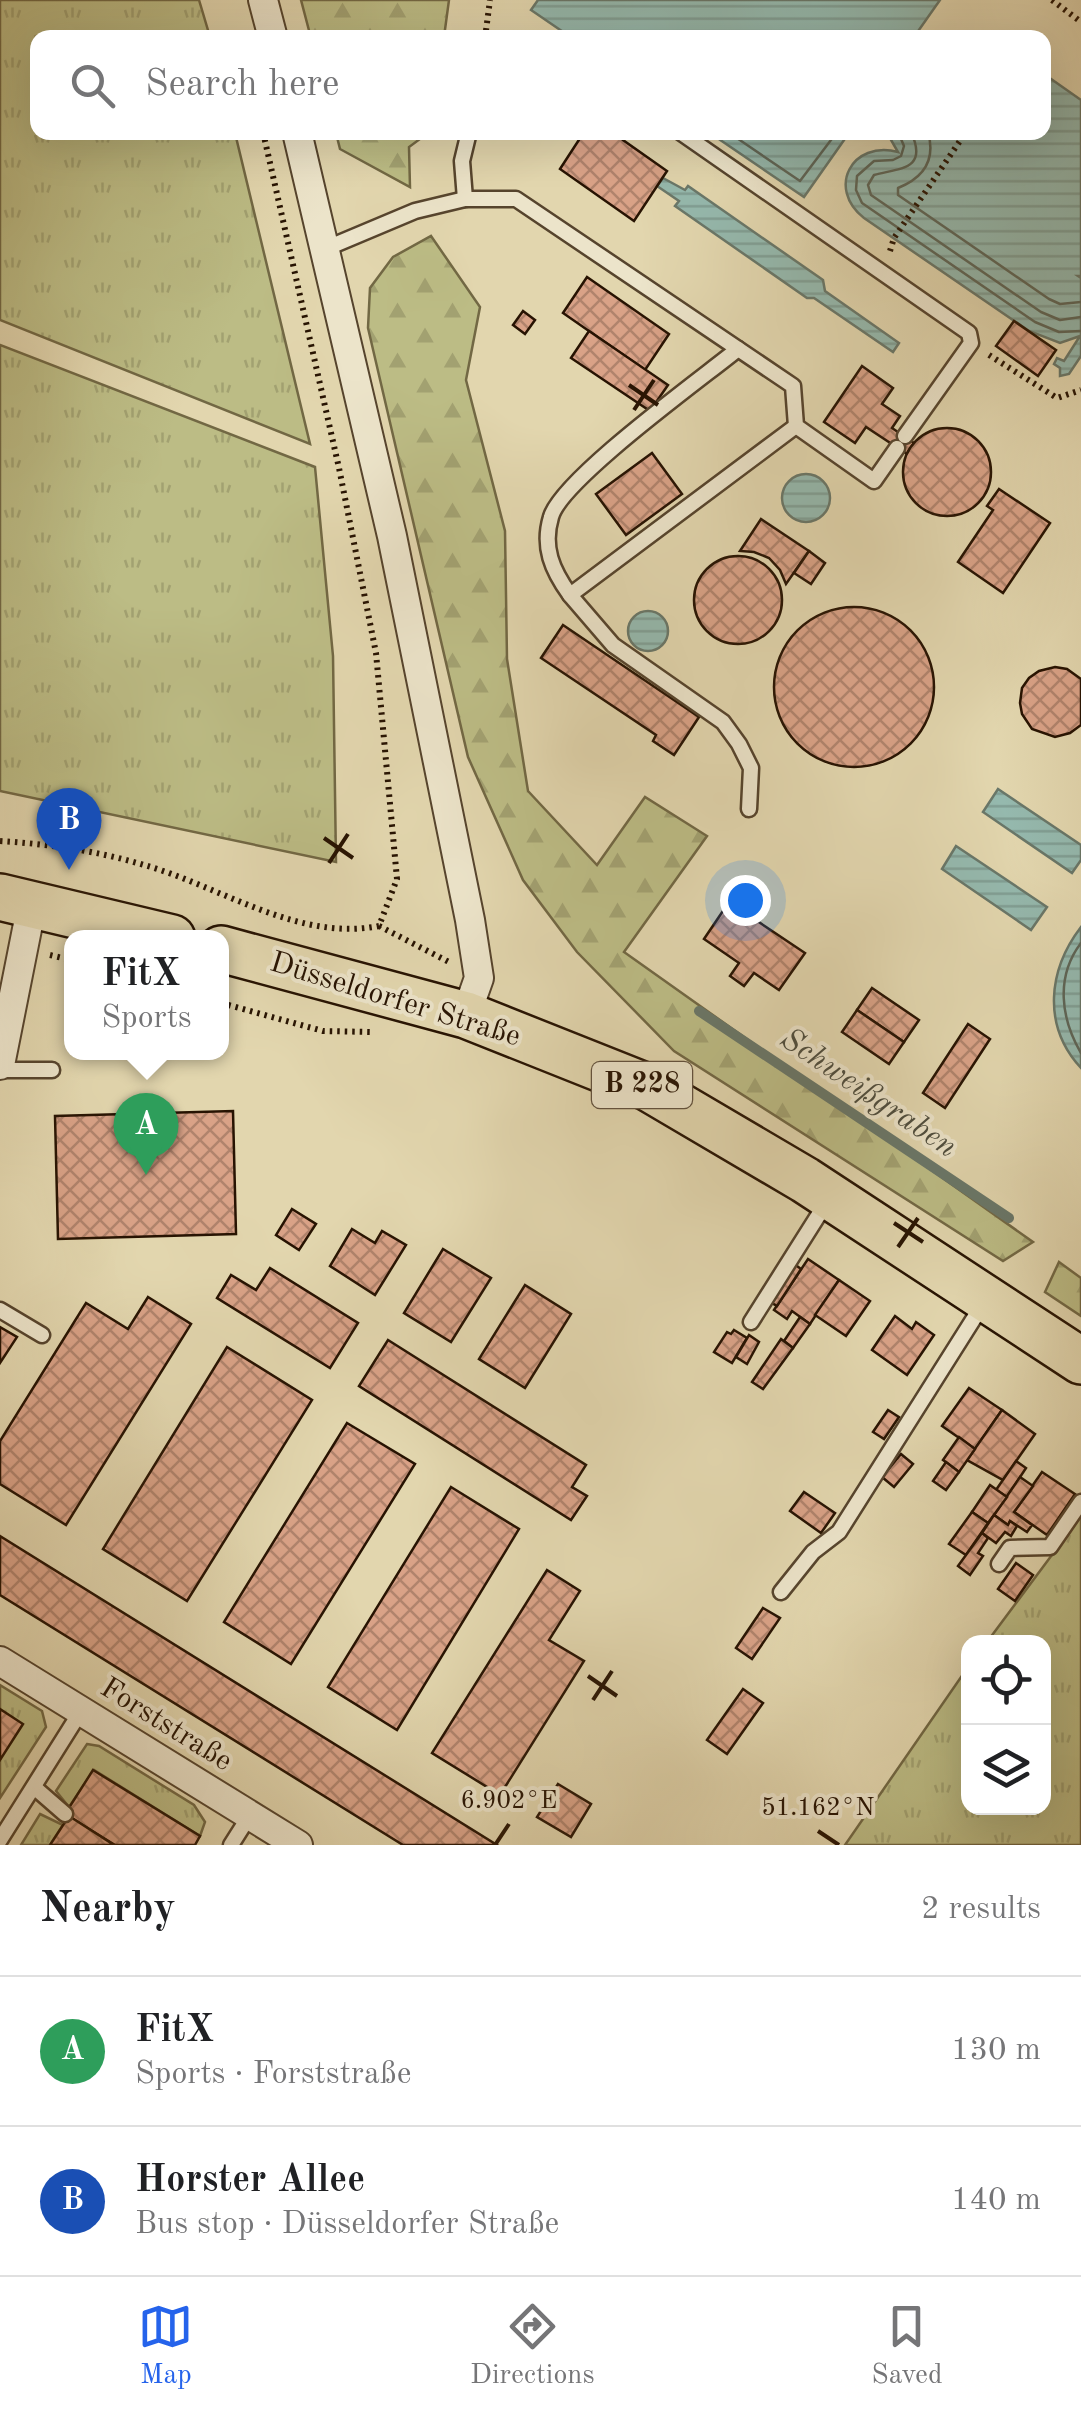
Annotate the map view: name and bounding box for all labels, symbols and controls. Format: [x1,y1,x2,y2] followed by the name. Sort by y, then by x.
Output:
[30,30,1051,140] search box
[65,58,120,113] icon: search
[145,66,340,104] text: Search here
[36,788,102,870] pin: B
[720,875,771,926] your location
[64,930,229,1060] popup
[266,948,524,1052] street label: Düsseldorfer Straße
[101,956,180,994] text: FitX
[101,1003,192,1035] text: Sports
[774,1023,962,1165] water label: Schweißgraben
[592,1062,692,1108] road number: B 228
[114,1092,178,1175] pin: A
[961,1635,1051,1815] map controls
[961,1635,1051,1725] button: locate
[95,1673,237,1777] street label: Forststraße
[961,1725,1051,1815] button: layers
[461,1789,557,1814] text: 6.902°E
[761,1796,875,1821] text: 51.162°N
[40,1889,176,1931] text: Nearby
[921,1894,1041,1926] text: 2 results
[135,2012,214,2050] text: FitX
[60,2035,85,2067] text: A
[951,2035,1041,2067] text: 130 m
[135,2059,411,2091] text: Sports · Forststraße
[135,2162,365,2200] text: Horster Allee
[61,2185,84,2217] text: B
[951,2185,1041,2217] text: 140 m
[135,2209,559,2241] text: Bus stop · Düsseldorfer Straße
[138,2299,193,2394] tab: Map
[470,2299,595,2394] tab: Directions
[871,2299,943,2394] tab: Saved

